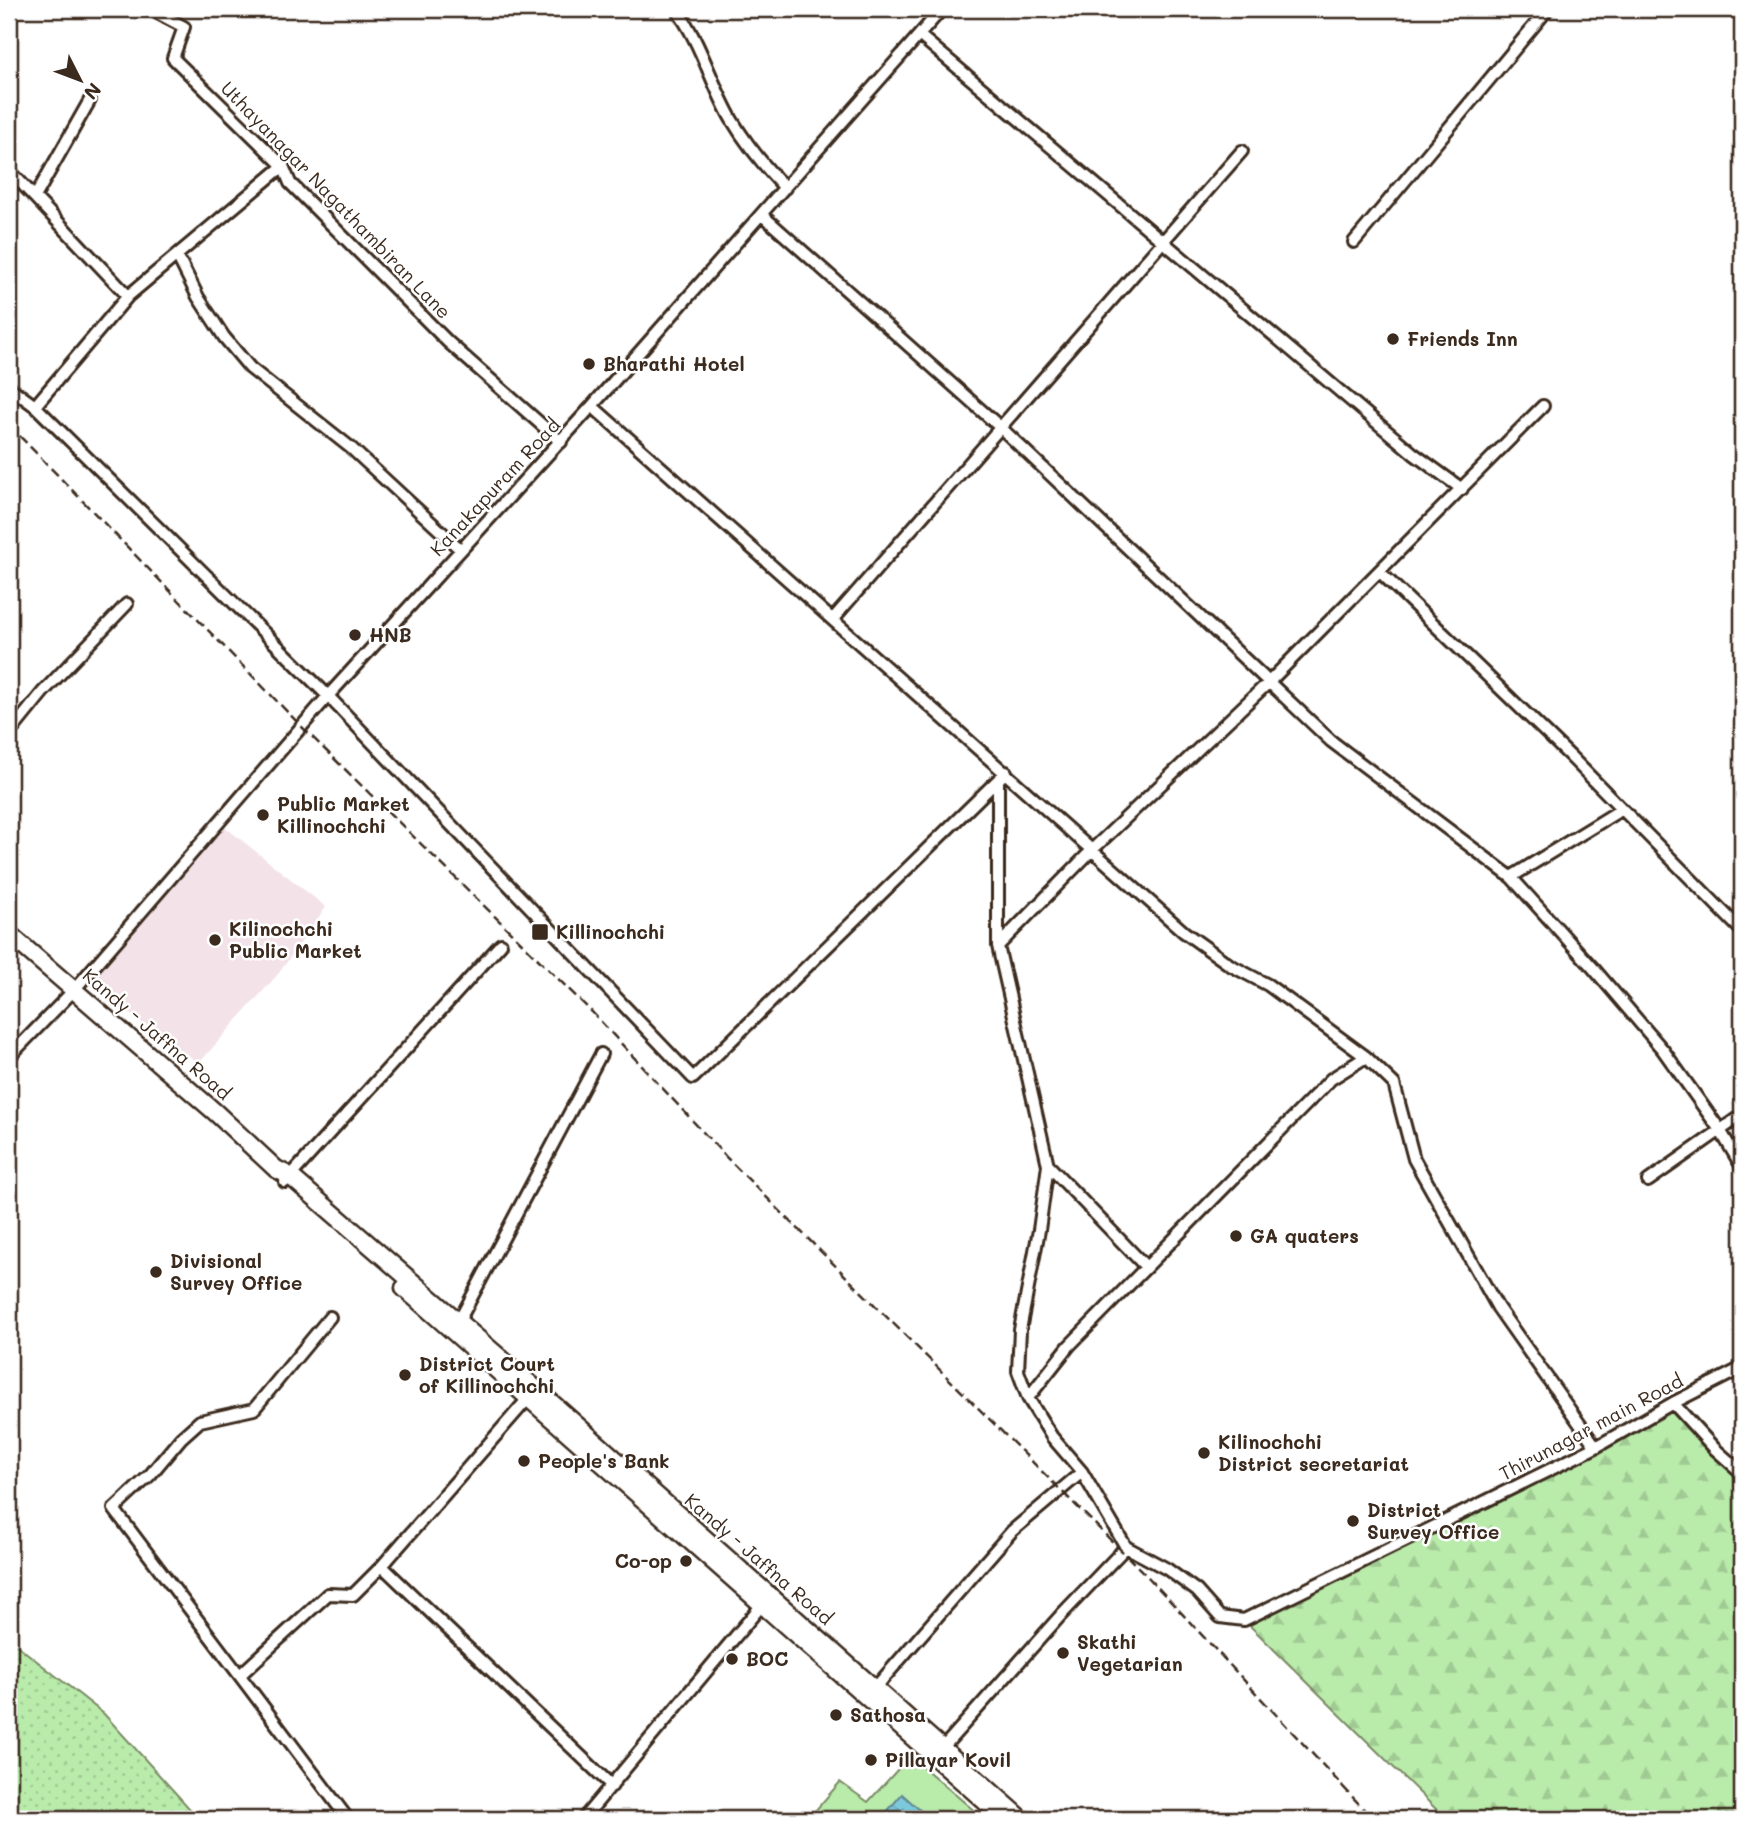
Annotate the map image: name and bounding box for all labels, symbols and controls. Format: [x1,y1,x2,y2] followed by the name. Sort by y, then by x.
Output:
[46,46,116,116] north arrow
[216,76,457,324] street label: Uthayanagar Nagathambiran Lane
[79,78,107,105] text: N
[1407,326,1518,351] place label: Friends Inn
[1385,331,1401,347] marker: Friends Inn
[603,351,745,376] place label: Bharathi Hotel
[581,356,597,372] marker: Bharathi Hotel
[424,412,565,561] street label: Kanakapuram Road
[369,622,412,647] place label: HNB
[347,627,363,643] marker: HNB
[277,791,410,838] place label: Public Market Killinochchi
[255,807,271,823] marker: Public Market Killinochchi
[229,916,362,963] place label: Kilinochchi Public Market
[556,919,665,944] place label: Killinochchi
[530,922,550,942] marker: Killinochchi
[207,932,223,948] marker: Kilinochchi Public Market
[78,962,237,1105] street label: Kandy - Jaffna Road
[1250,1223,1359,1248] place label: GA quaters
[1228,1228,1244,1244] marker: GA quaters
[170,1248,302,1295] place label: Divisional Survey Office
[148,1264,164,1280] marker: Divisional Survey Office
[419,1351,555,1398] place label: District Court of Killinochchi
[397,1367,413,1383] marker: District Court of Killinochchi
[1495,1367,1687,1486] street label: Thirunagar main Road
[1218,1429,1409,1476] place label: Kilinochchi District secretariat
[1196,1445,1212,1461] marker: Kilinochchi District secretariat
[538,1448,669,1473] place label: People's Bank
[516,1453,532,1469] marker: People's Bank
[680,1487,839,1630] street label: Kandy - Jaffna Road
[1367,1497,1499,1544] place label: District Survey Office
[1345,1513,1361,1529] marker: District Survey Office
[615,1548,672,1573] place label: Co-op
[678,1553,694,1569] marker: Co-op
[1077,1629,1183,1676] place label: Skathi Vegetarian
[1055,1645,1071,1661] marker: Skathi Vegetarian
[746,1646,788,1671] place label: BOC
[724,1651,740,1667] marker: BOC
[850,1702,926,1727] place label: Sathosa
[828,1707,844,1723] marker: Sathosa
[885,1747,1011,1772] place label: Pillayar Kovil
[863,1752,879,1768] marker: Pillayar Kovil

